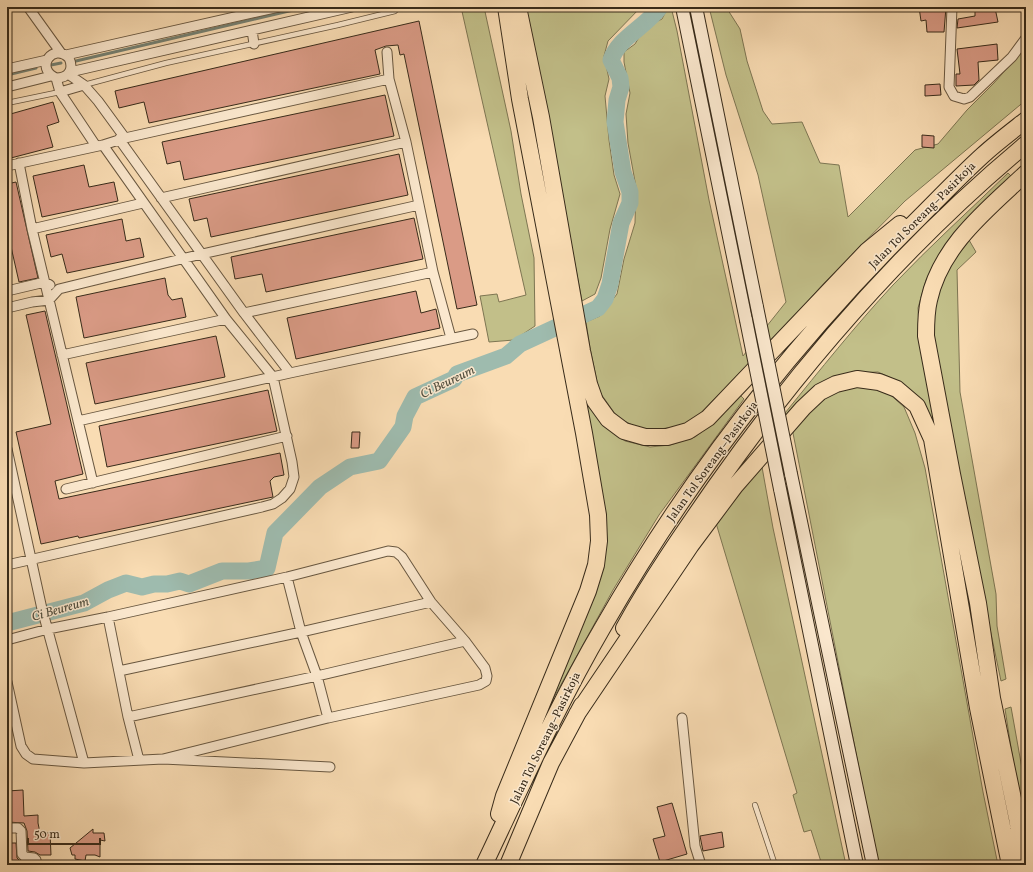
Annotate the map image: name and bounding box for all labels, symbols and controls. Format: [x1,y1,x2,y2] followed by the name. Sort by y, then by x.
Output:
[866,159,980,273] street label: Jalan Tol Soreang–Pasirkoja
[418,362,478,404] water label: Ci Beureum
[664,398,762,525] street label: Jalan Tol Soreang–Pasirkoja
[30,593,91,627] water label: Ci Beureum
[507,670,585,807] street label: Jalan Tol Soreang–Pasirkoja
[28,820,100,846] scale bar
[34,827,60,843] text: 50 m

